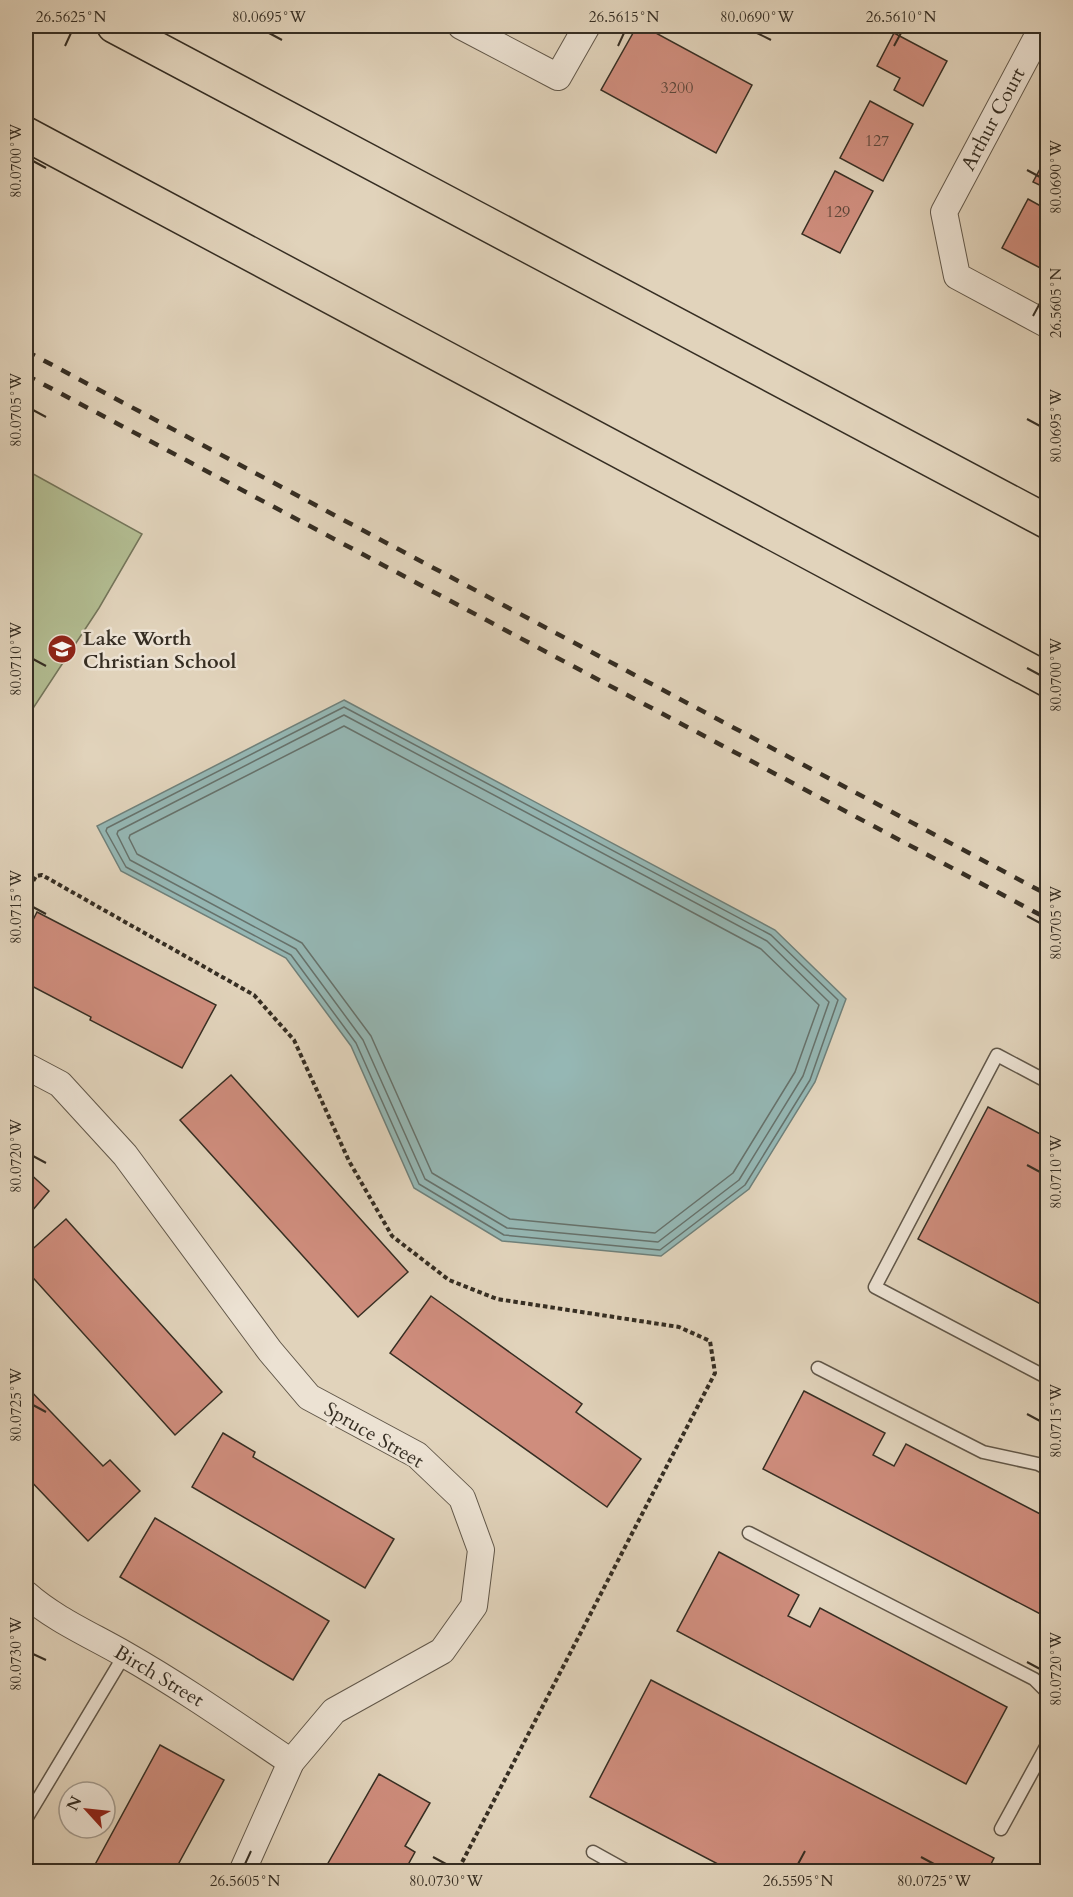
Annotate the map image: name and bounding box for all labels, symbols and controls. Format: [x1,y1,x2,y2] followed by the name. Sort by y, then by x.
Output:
[36,7,106,27] text: 26.5625°N
[232,7,307,27] text: 80.0695°W
[589,7,659,27] text: 26.5615°N
[720,7,795,27] text: 80.0690°W
[866,7,936,27] text: 26.5610°N
[955,62,1032,175] street label: Arthur Court
[661,77,693,99] house number: 3200
[6,123,26,198] text: 80.0700°W
[865,130,889,152] house number: 127
[1046,139,1066,214] text: 80.0690°W
[826,201,850,223] house number: 129
[1046,268,1066,338] text: 26.5605°N
[6,372,26,447] text: 80.0705°W
[1046,388,1066,463] text: 80.0695°W
[6,621,26,696] text: 80.0710°W
[83,625,236,675] place label: Lake Worth Christian School
[46,633,78,665] school or university icon: Lake Worth Christian School
[1046,637,1066,712] text: 80.0700°W
[6,869,26,944] text: 80.0715°W
[1046,885,1066,960] text: 80.0705°W
[6,1118,26,1193] text: 80.0720°W
[1046,1134,1066,1209] text: 80.0710°W
[6,1367,26,1442] text: 80.0725°W
[1046,1383,1066,1458] text: 80.0715°W
[319,1396,429,1475] street label: Spruce Street
[6,1616,26,1691] text: 80.0730°W
[1046,1631,1066,1706] text: 80.0720°W
[109,1639,209,1714] street label: Birch Street
[57,1780,117,1840] north arrow
[62,1792,88,1815] text: N
[210,1871,280,1891] text: 26.5605°N
[409,1871,484,1891] text: 80.0730°W
[763,1871,833,1891] text: 26.5595°N
[897,1871,972,1891] text: 80.0725°W

